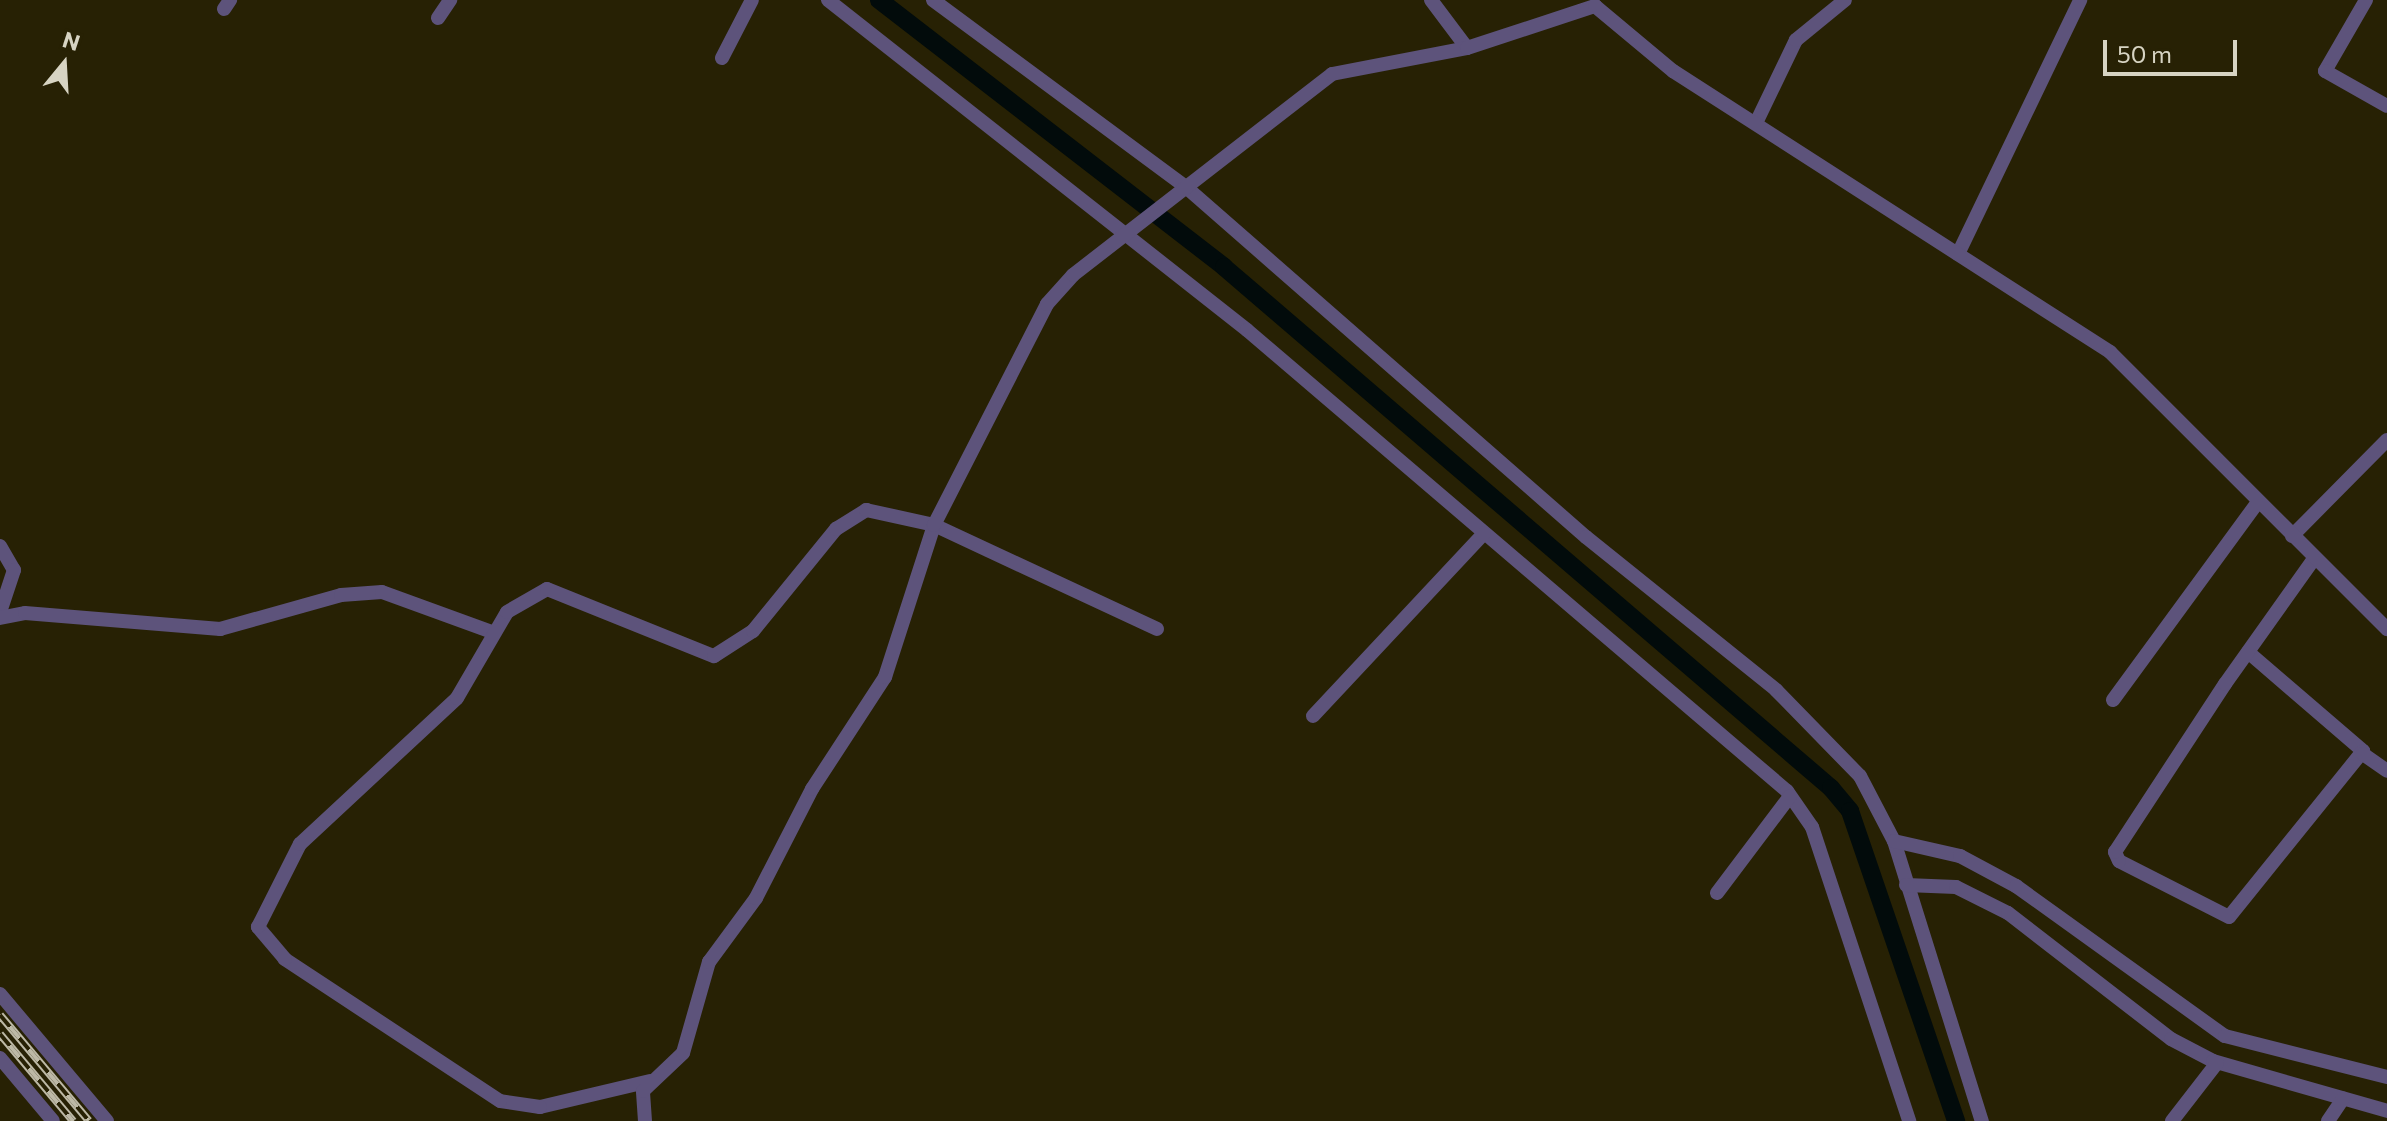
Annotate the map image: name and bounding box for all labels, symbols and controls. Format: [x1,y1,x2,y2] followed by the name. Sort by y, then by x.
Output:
[24,24,104,104] north arrow
[2107,24,2241,74] scale bar
[60,25,84,56] text: N
[2117,39,2172,68] text: 50 m

